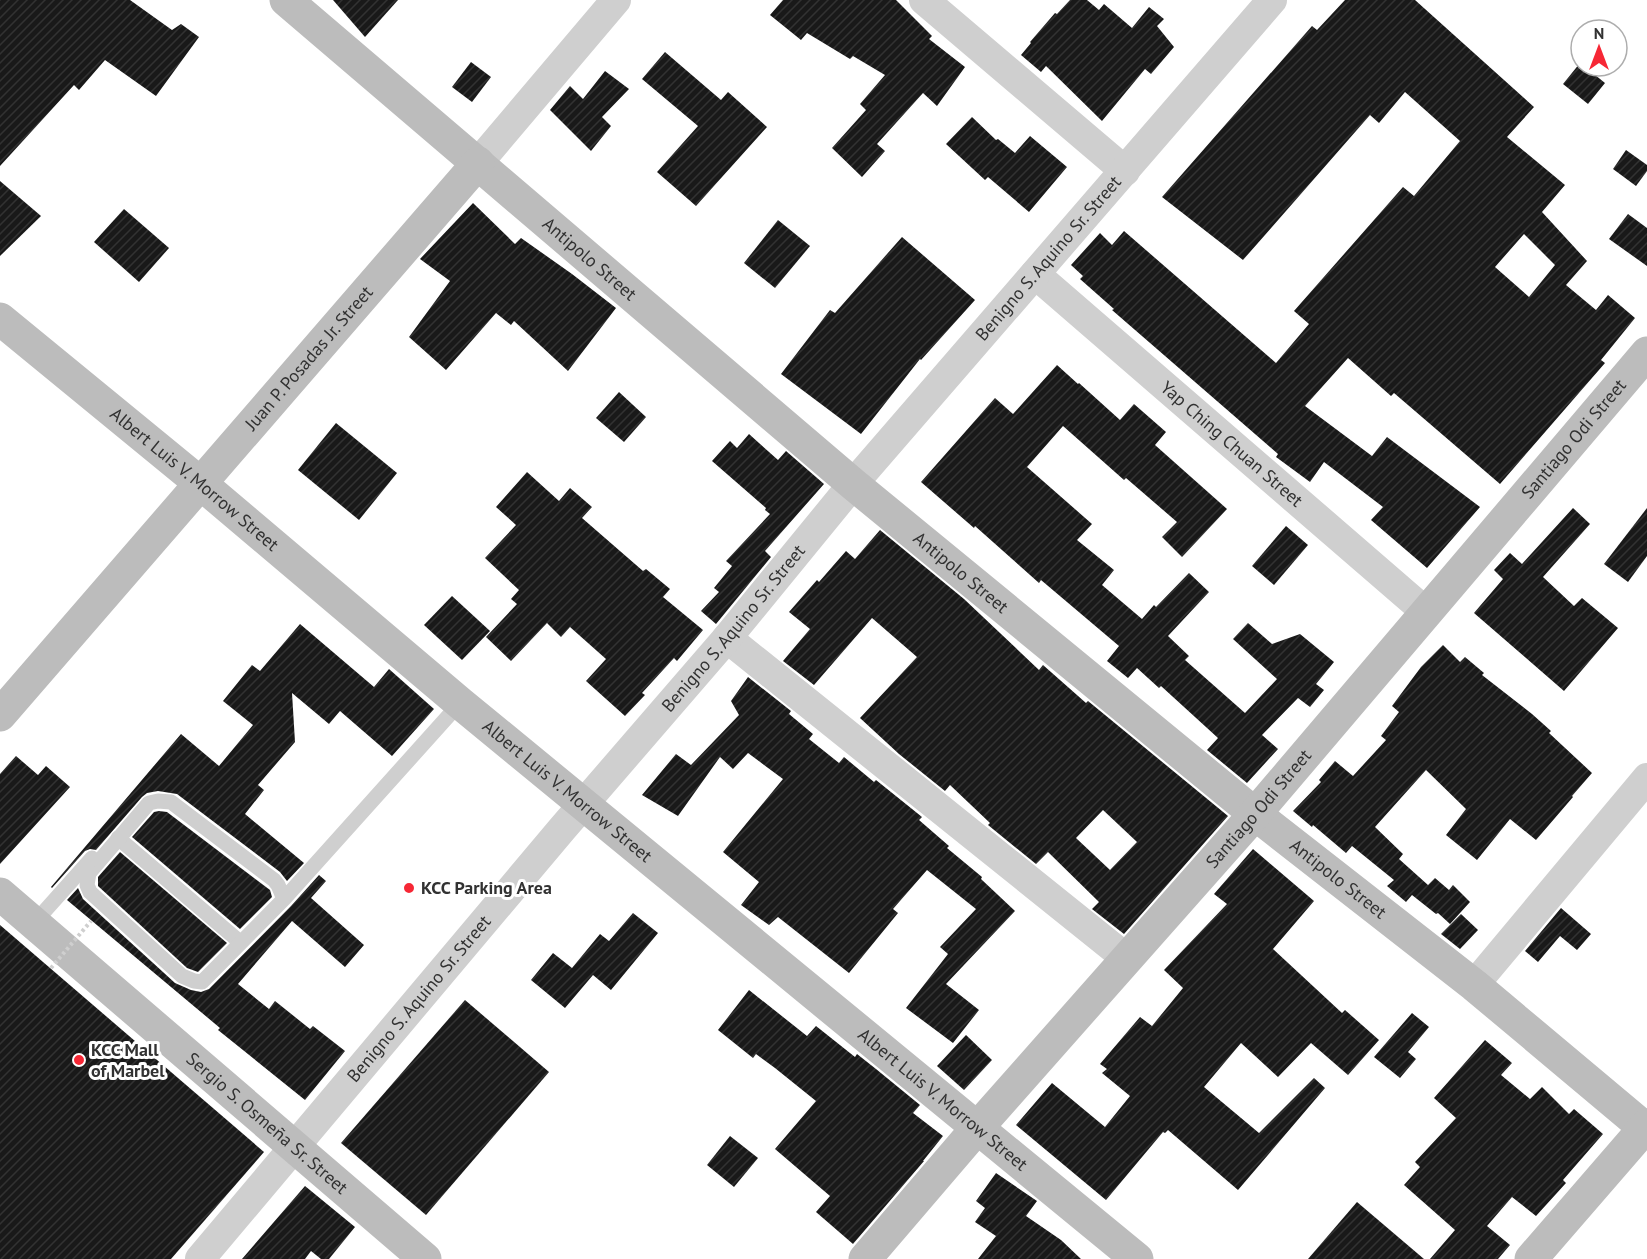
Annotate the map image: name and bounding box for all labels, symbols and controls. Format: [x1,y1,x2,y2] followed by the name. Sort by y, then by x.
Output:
[1569,18,1629,78] north arrow
[1594,23,1604,43] text: N
[970,171,1126,345] street label: Benigno S. Aquino Sr. Street
[538,212,642,305] street label: Antipolo Street
[239,281,377,436] street label: Juan P. Posadas Jr. Street
[1516,374,1631,503] street label: Santiago Odi Street
[1156,376,1308,512] street label: Yap Ching Chuan Street
[106,402,284,556] street label: Albert Luis V. Morrow Street
[909,526,1013,618] street label: Antipolo Street
[656,540,810,716] street label: Benigno S. Aquino Sr. Street
[478,714,657,867] street label: Albert Luis V. Morrow Street
[1200,744,1316,873] street label: Santiago Odi Street
[1285,834,1391,923] street label: Antipolo Street
[421,876,552,899] place label: KCC Parking Area
[402,881,416,895] marker: KCC Parking Area
[342,910,495,1087] street label: Benigno S. Aquino Sr. Street
[854,1023,1033,1176] street label: Albert Luis V. Morrow Street
[91,1038,165,1082] place label: KCC Mall of Marbel
[182,1047,353,1199] street label: Sergio S. Osmeña Sr. Street
[72,1053,86,1067] marker: KCC Mall of Marbel

